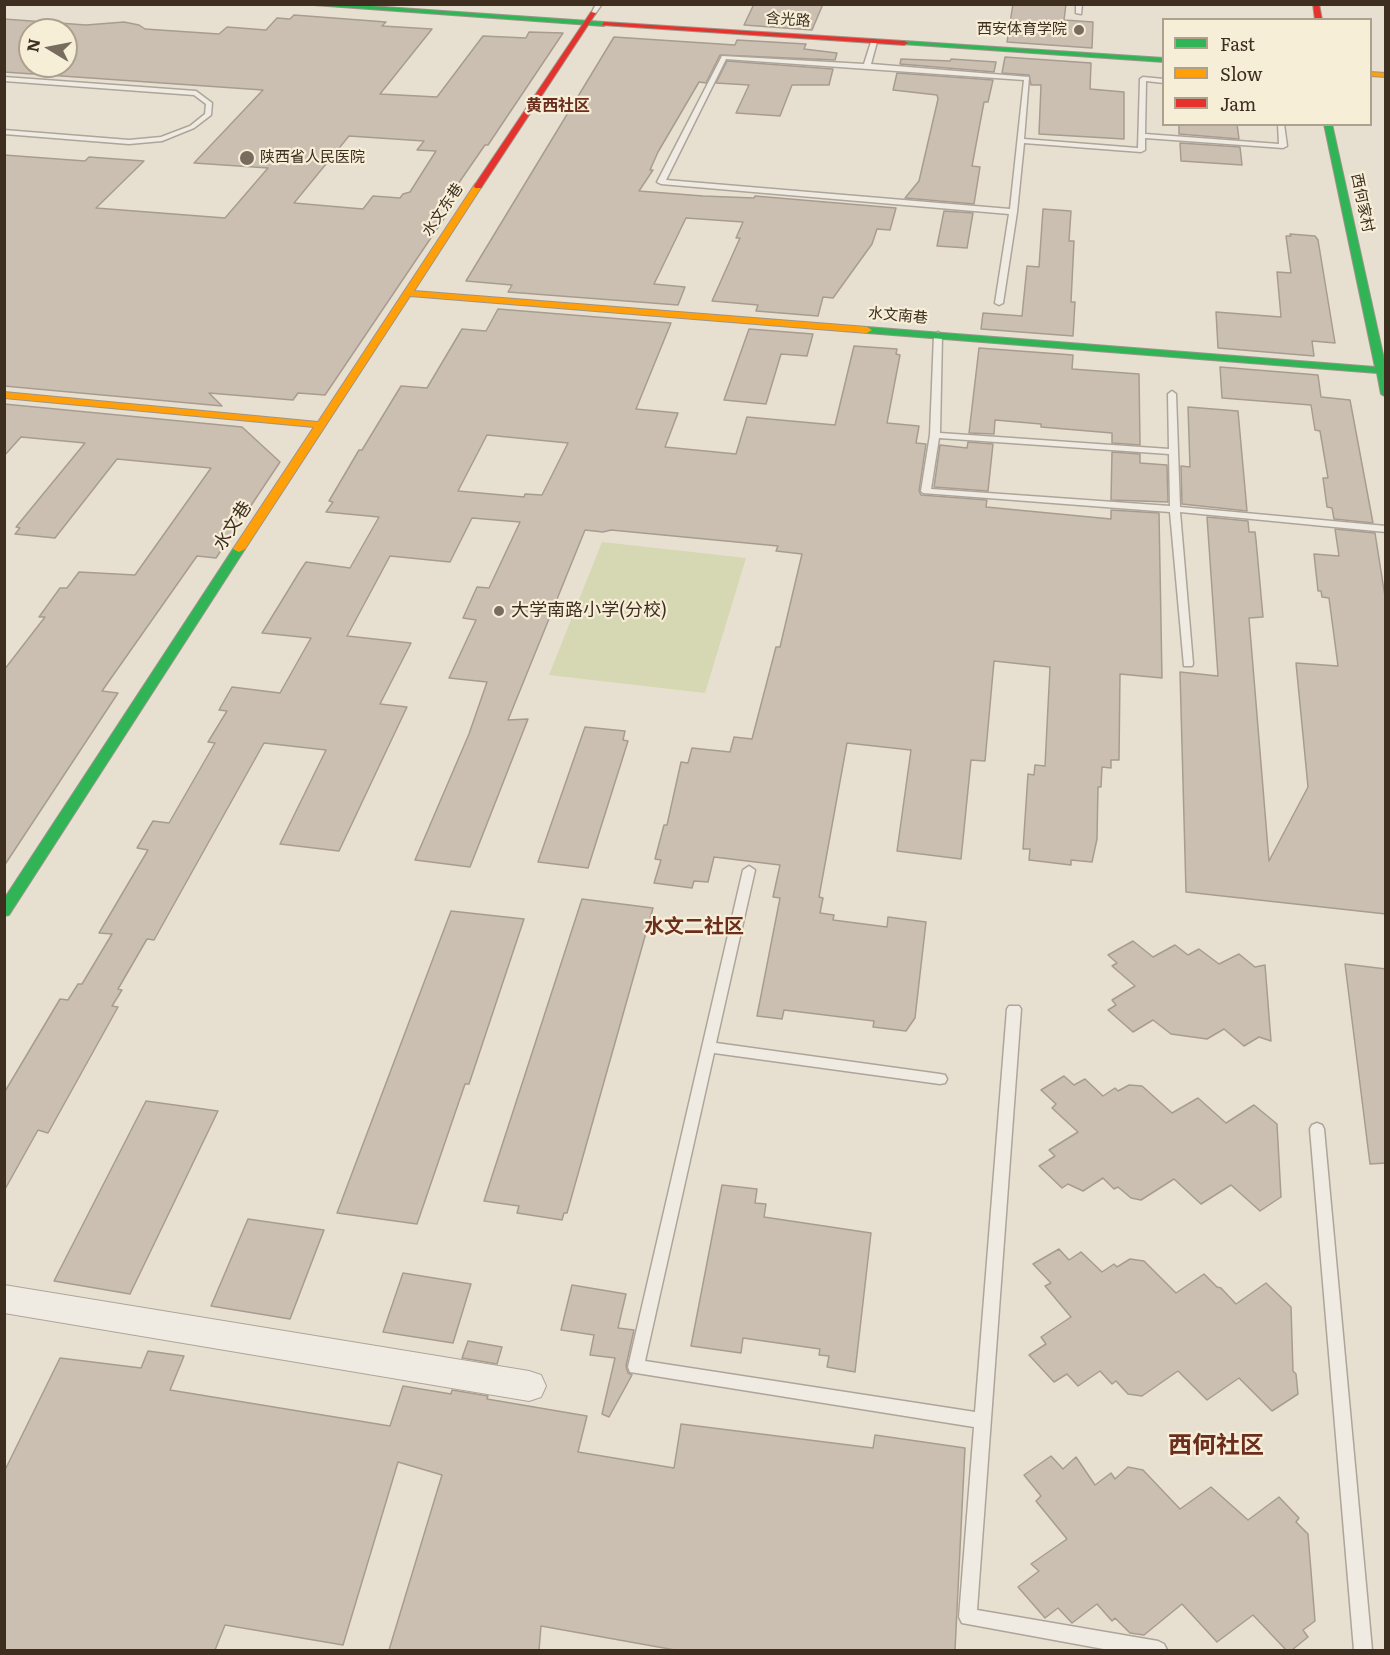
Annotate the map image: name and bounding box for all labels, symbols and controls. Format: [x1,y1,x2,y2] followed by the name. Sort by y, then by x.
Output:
[765,9,811,31] street label: 含光路
[18,18,78,78] north arrow
[1162,18,1372,126] legend
[977,21,1067,39] place label: 西安体育学院
[1072,23,1086,37] marker: 西安体育学院
[1220,30,1255,57] text: Fast
[19,37,45,54] text: N
[1220,60,1262,87] text: Slow
[1220,90,1256,117] text: Jam
[526,96,590,116] district label: 黄西社区
[238,149,256,167] marker: 陕西省人民医院
[260,149,365,167] place label: 陕西省人民医院
[1347,172,1377,234] street label: 西何家村
[419,180,467,240] street label: 水文东巷
[867,304,929,328] street label: 水文南巷
[209,497,257,555] street label: 水文巷
[511,600,667,622] place label: 大学南路小学(分校)
[492,604,506,618] marker: 大学南路小学(分校)
[644,915,744,939] district label: 水文二社区
[1168,1432,1264,1460] district label: 西何社区

